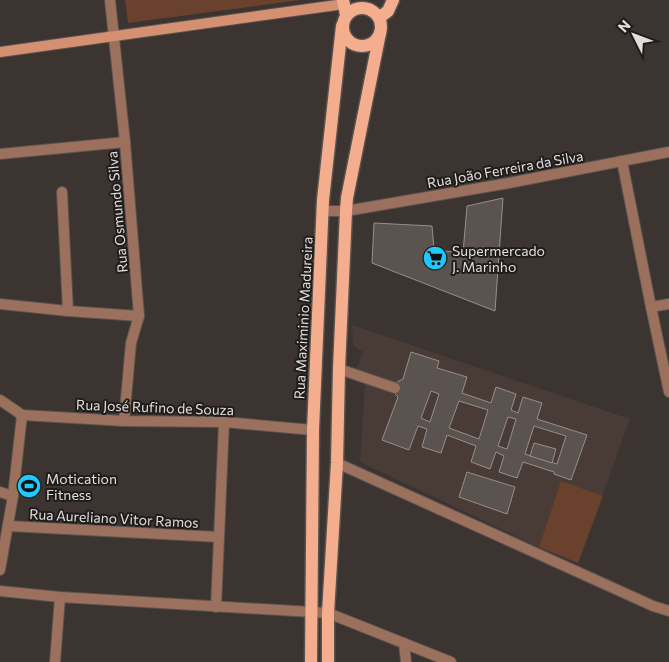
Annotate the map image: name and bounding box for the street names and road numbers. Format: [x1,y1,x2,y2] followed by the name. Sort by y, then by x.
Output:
[426,147,584,191] street label: Rua João Ferreira da Silva
[103,151,131,273] street label: Rua Osmundo Silva
[290,236,316,400] street label: Rua Maximinio Madureira
[76,396,234,418] street label: Rua José Rufino de Souza
[29,505,199,531] street label: Rua Aureliano Vitor Ramos

